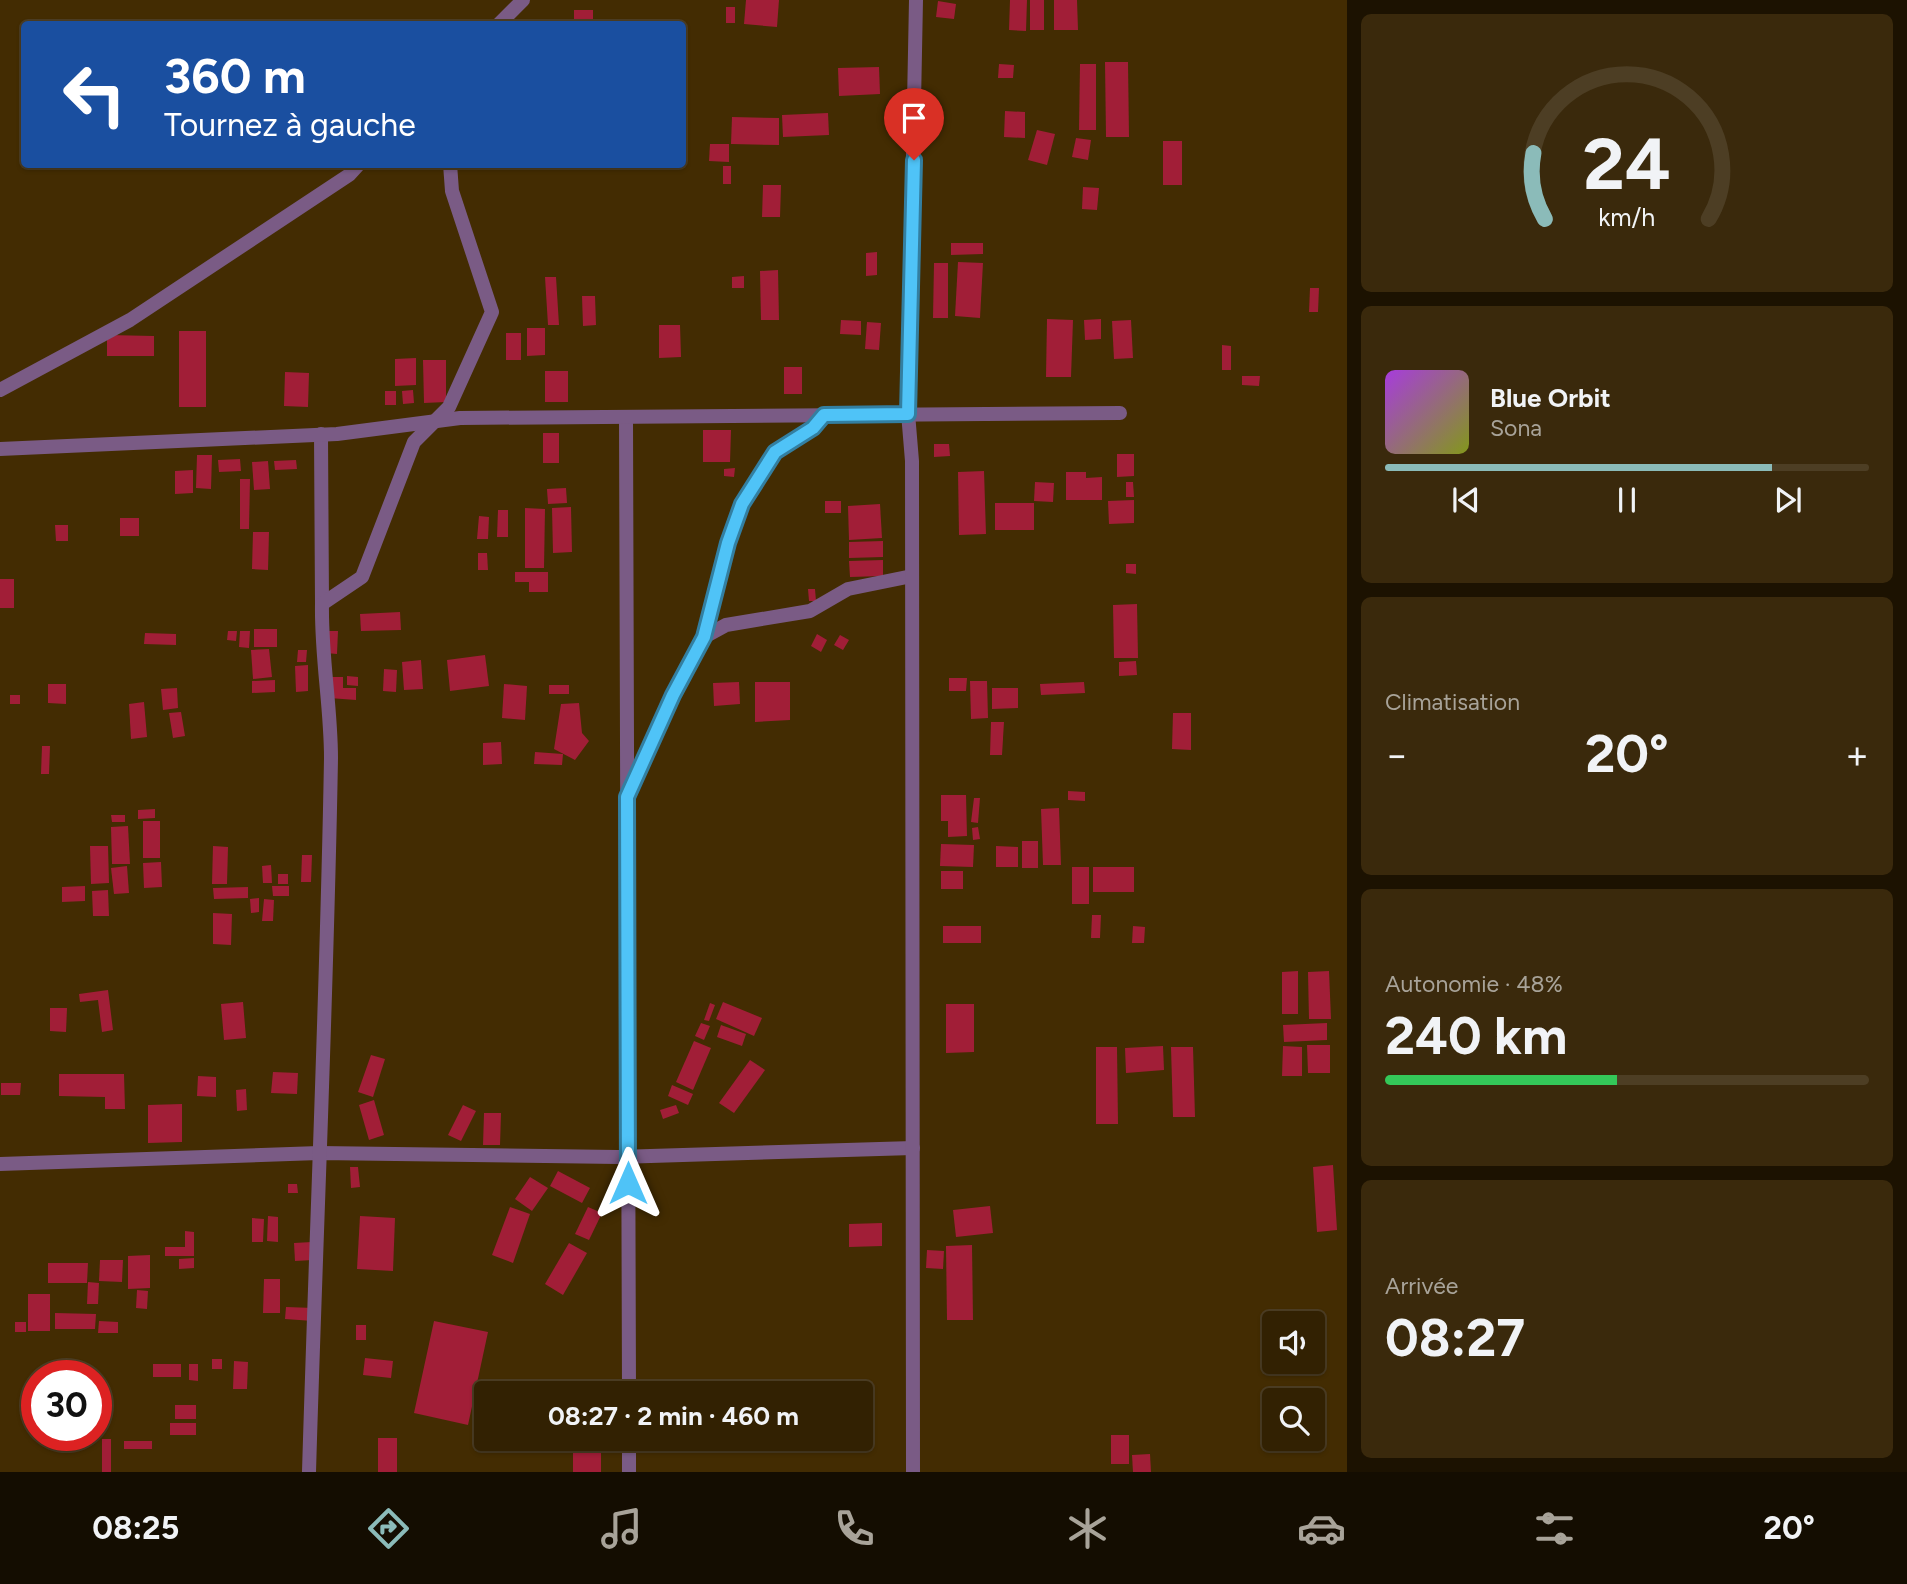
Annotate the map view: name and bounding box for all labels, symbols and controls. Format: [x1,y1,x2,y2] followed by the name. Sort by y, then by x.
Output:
[164,46,306,105] text: 360 m
[49,49,140,140] icon: left
[884,88,944,160] pin
[895,99,933,137] icon: arrive
[164,106,416,144] text: Tournez à gauche
[1583,120,1671,207] text: 24
[1598,202,1656,232] text: km/h
[1490,382,1611,414] text: Blue Orbit
[1490,414,1542,442] text: Sona
[1447,481,1485,519] icon: previous
[1608,481,1646,519] icon: pause
[1769,481,1807,519] icon: next
[1385,688,1520,716] text: Climatisation
[1585,723,1669,785] text: 20°
[1385,732,1409,778] text: −
[1845,732,1869,778] text: +
[1385,970,1563,998] text: Autonomie · 48%
[1385,1005,1567,1067] text: 240 km
[591,1146,665,1220] position arrow
[1385,1272,1458,1300] text: Arrivée
[1385,1307,1525,1369] text: 08:27
[1262,1311,1325,1451] map controls
[1262,1311,1325,1374] button: sound
[21,1360,112,1451] speed limit sign: 30
[1262,1388,1325,1451] button: search
[548,1400,799,1432] text: 08:27 · 2 min · 460 m
[364,1504,413,1553] icon: directions
[597,1504,646,1553] icon: music
[830,1504,879,1553] icon: phone
[1063,1504,1112,1553] icon: climate
[1297,1504,1346,1553] icon: car
[1530,1504,1579,1553] icon: filters
[92,1509,179,1547] text: 08:25
[1763,1509,1815,1547] text: 20°

